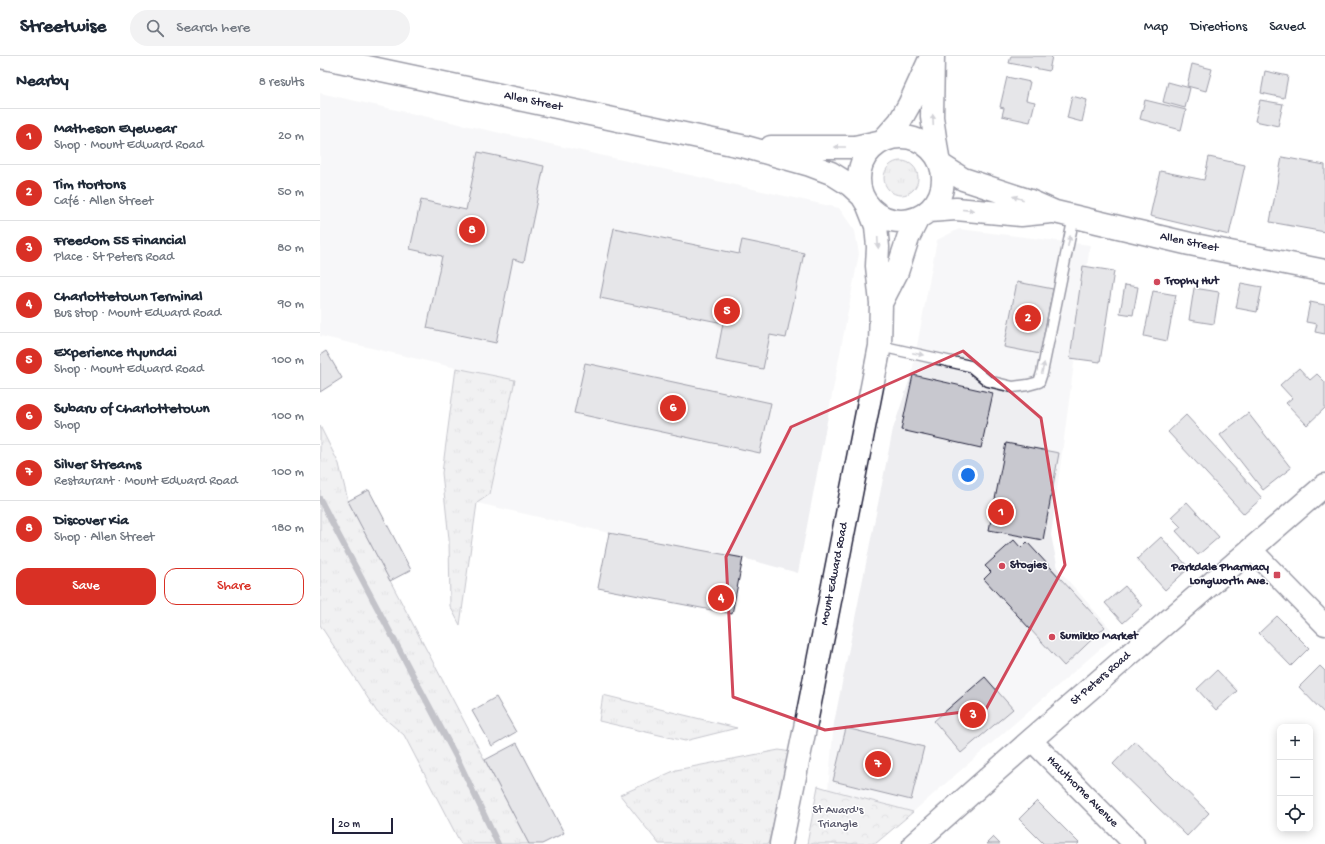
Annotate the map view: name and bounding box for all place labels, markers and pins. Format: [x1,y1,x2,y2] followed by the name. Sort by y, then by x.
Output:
[459,215,485,245] pin: 8
[1164,275,1220,289] place label: Trophy Hut
[1152,277,1162,287] marker: Trophy Hut
[714,296,740,326] pin: 5
[1015,303,1041,333] pin: 2
[660,393,686,423] pin: 6
[988,497,1014,527] pin: 1
[1010,559,1047,573] place label: Stogies
[997,561,1007,571] marker: Stogies
[1171,561,1269,589] place label: Parkdale Pharmacy Longworth Ave.
[1272,570,1282,580] marker: Parkdale Pharmacy Longworth Ave.
[708,583,734,613] pin: 4
[1060,630,1139,644] place label: Sumikko Market
[1047,632,1057,642] marker: Sumikko Market
[960,700,986,730] pin: 3
[865,749,891,779] pin: 7

